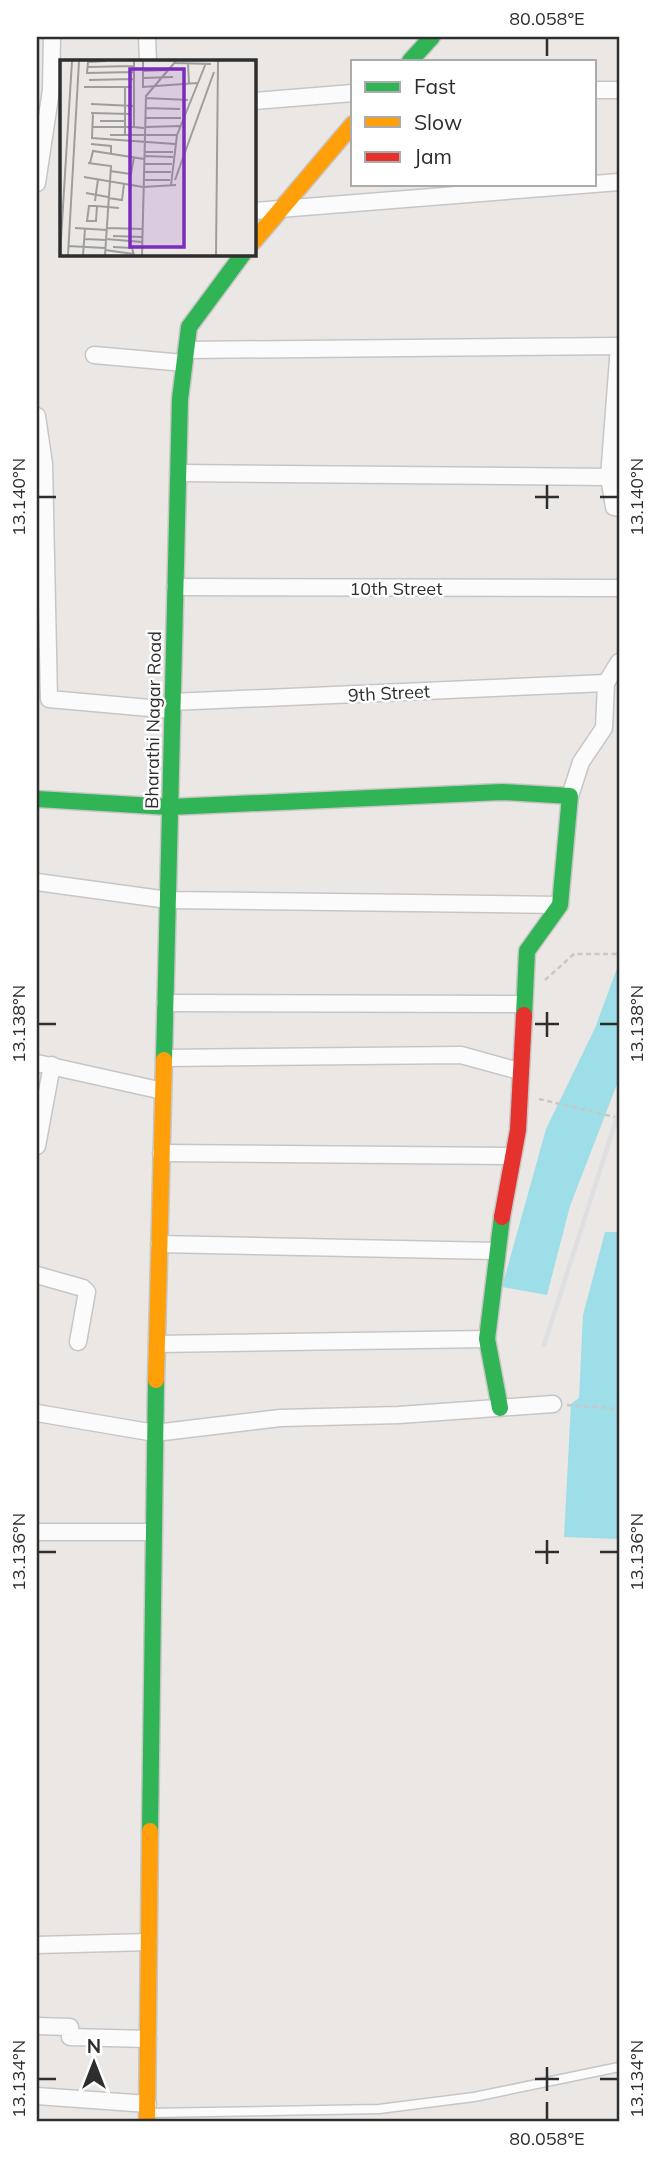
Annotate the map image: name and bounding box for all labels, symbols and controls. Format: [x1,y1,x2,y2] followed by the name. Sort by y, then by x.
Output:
[509,7,585,30] text: 80.058°E
[60,60,256,256] inset map
[351,60,596,186] legend
[414,73,456,99] text: Fast
[414,109,462,135] text: Slow
[414,143,452,169] text: Jam
[7,458,30,536] text: 13.140°N
[625,458,648,536] text: 13.140°N
[350,577,442,600] street label: 10th Street
[140,631,166,809] street label: Bharathi Nagar Road
[347,679,431,707] street label: 9th Street
[7,985,30,1063] text: 13.138°N
[625,985,648,1063] text: 13.138°N
[7,1513,30,1591] text: 13.136°N
[625,1513,648,1591] text: 13.136°N
[60,2028,130,2098] north arrow
[87,2034,101,2058] text: N
[7,2040,30,2118] text: 13.134°N
[625,2040,648,2118] text: 13.134°N
[509,2127,585,2150] text: 80.058°E

